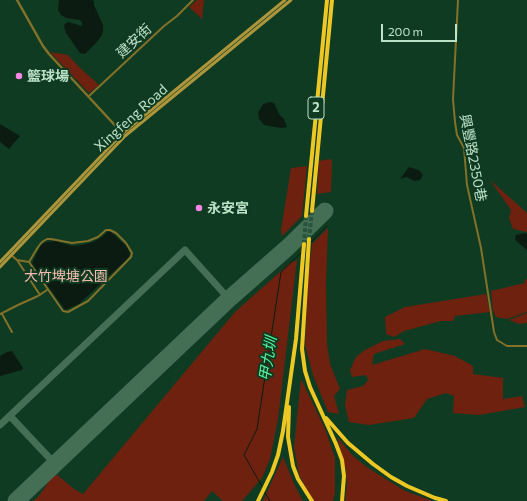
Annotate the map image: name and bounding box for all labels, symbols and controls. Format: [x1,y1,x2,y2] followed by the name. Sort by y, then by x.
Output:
[383,16,459,42] scale bar
[113,21,155,61] street label: 建安街
[388,24,423,38] text: 200 m
[27,68,69,84] place label: 籃球場
[14,71,24,81] marker: 籃球場
[91,81,171,155] street label: Xingfeng Road
[308,97,324,119] road number: 2
[456,113,490,203] street label: 興豐路2350巷
[207,200,249,216] place label: 永安宮
[194,203,204,213] marker: 永安宮
[24,268,108,284] park label: 大竹埤塘公園
[256,335,280,383] water label: 甲九圳

